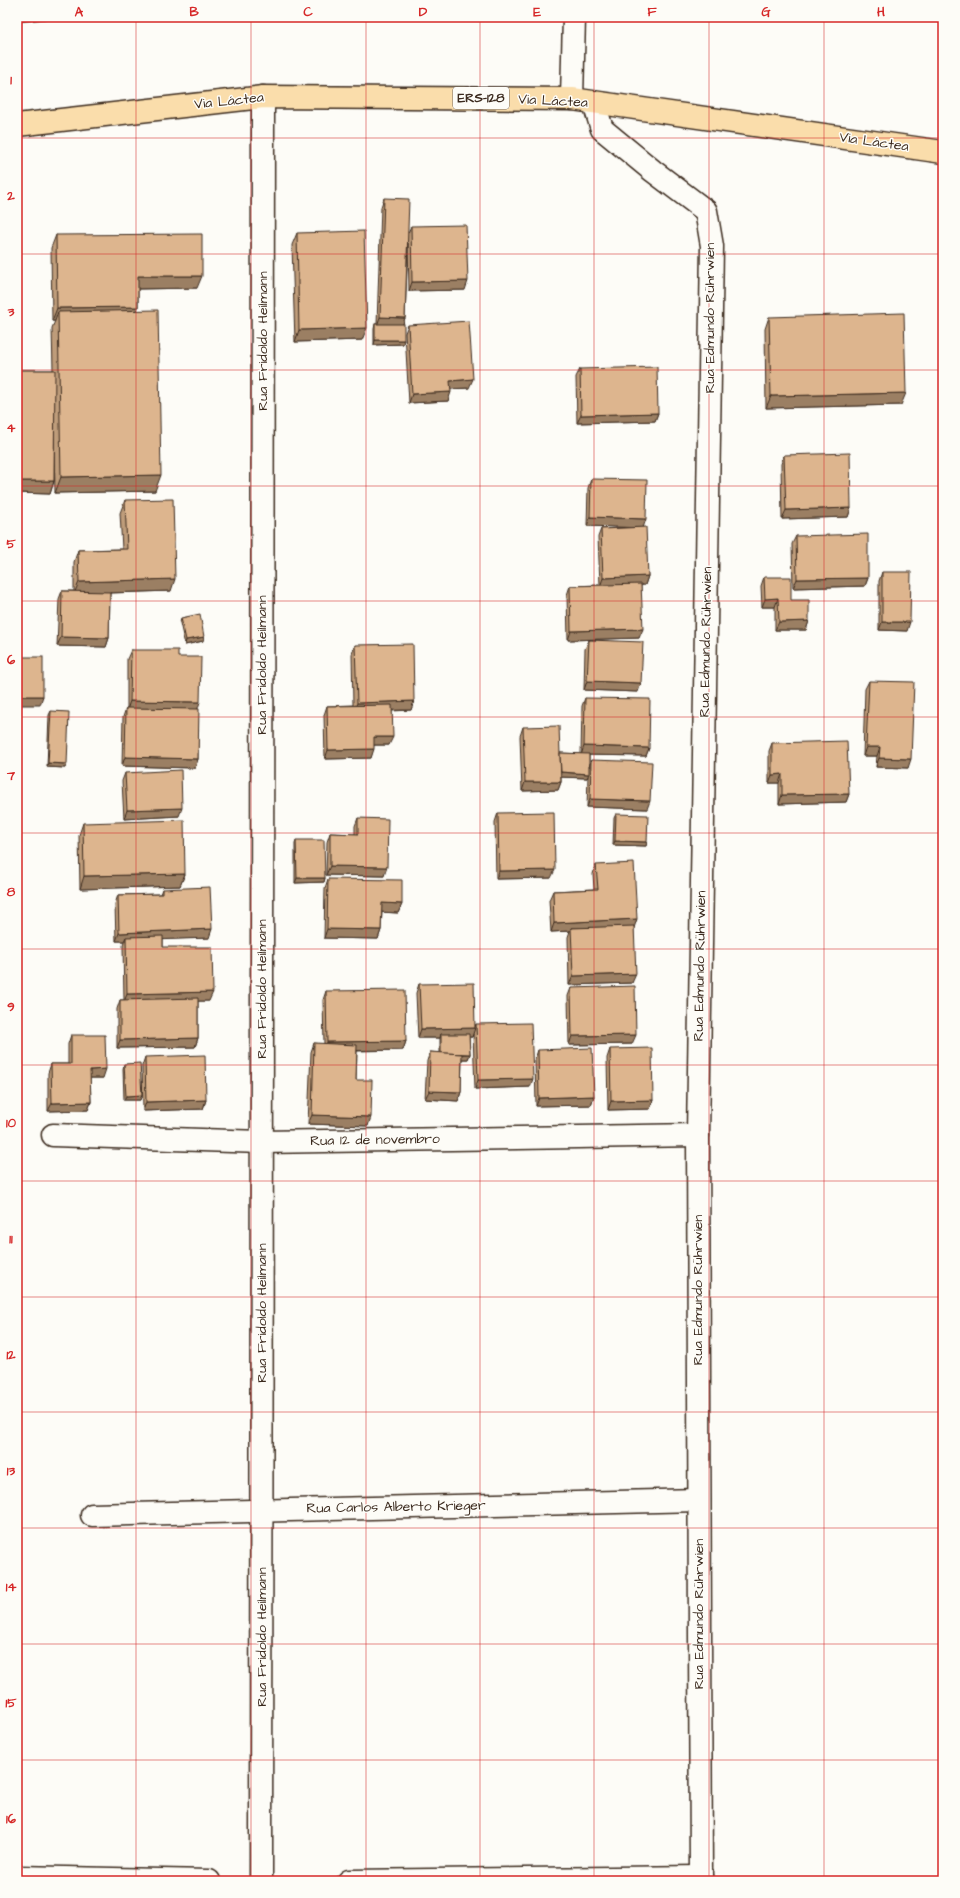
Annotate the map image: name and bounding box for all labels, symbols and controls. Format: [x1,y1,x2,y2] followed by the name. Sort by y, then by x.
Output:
[75,3,84,21] text: A
[189,3,199,21] text: B
[303,3,313,21] text: C
[419,3,428,21] text: D
[533,3,541,21] text: E
[647,3,657,21] text: F
[761,3,771,21] text: G
[877,3,885,21] text: H
[10,71,12,89] text: 1
[193,87,265,115] street label: Via Láctea
[453,87,509,109] road number: ERS-128
[518,89,588,113] street label: Via Láctea
[838,127,910,157] street label: Via Láctea
[6,187,15,205] text: 2
[700,243,720,393] street label: Rua Edmundo Rührwien
[253,271,273,411] street label: Rua Fridoldo Heilmann
[7,303,15,321] text: 3
[7,419,16,437] text: 4
[6,535,16,553] text: 5
[695,566,717,718] street label: Rua Edmundo Rührwien
[252,595,272,735] street label: Rua Fridoldo Heilmann
[7,651,16,669] text: 6
[6,767,16,785] text: 7
[7,883,16,901] text: 8
[689,890,711,1042] street label: Rua Edmundo Rührwien
[252,919,272,1059] street label: Rua Fridoldo Heilmann
[7,998,15,1016] text: 9
[6,1114,17,1132] text: 10
[310,1129,440,1151] street label: Rua 12 de novembro
[688,1215,708,1365] street label: Rua Edmundo Rührwien
[9,1230,13,1248] text: 11
[252,1243,272,1383] street label: Rua Fridoldo Heilmann
[6,1346,16,1364] text: 12
[7,1462,16,1480] text: 13
[306,1495,486,1519] street label: Rua Carlos Alberto Krieger
[689,1539,709,1689] street label: Rua Edmundo Rührwien
[252,1567,272,1707] street label: Rua Fridoldo Heilmann
[6,1578,16,1596] text: 14
[6,1694,17,1712] text: 15
[6,1810,17,1828] text: 16

